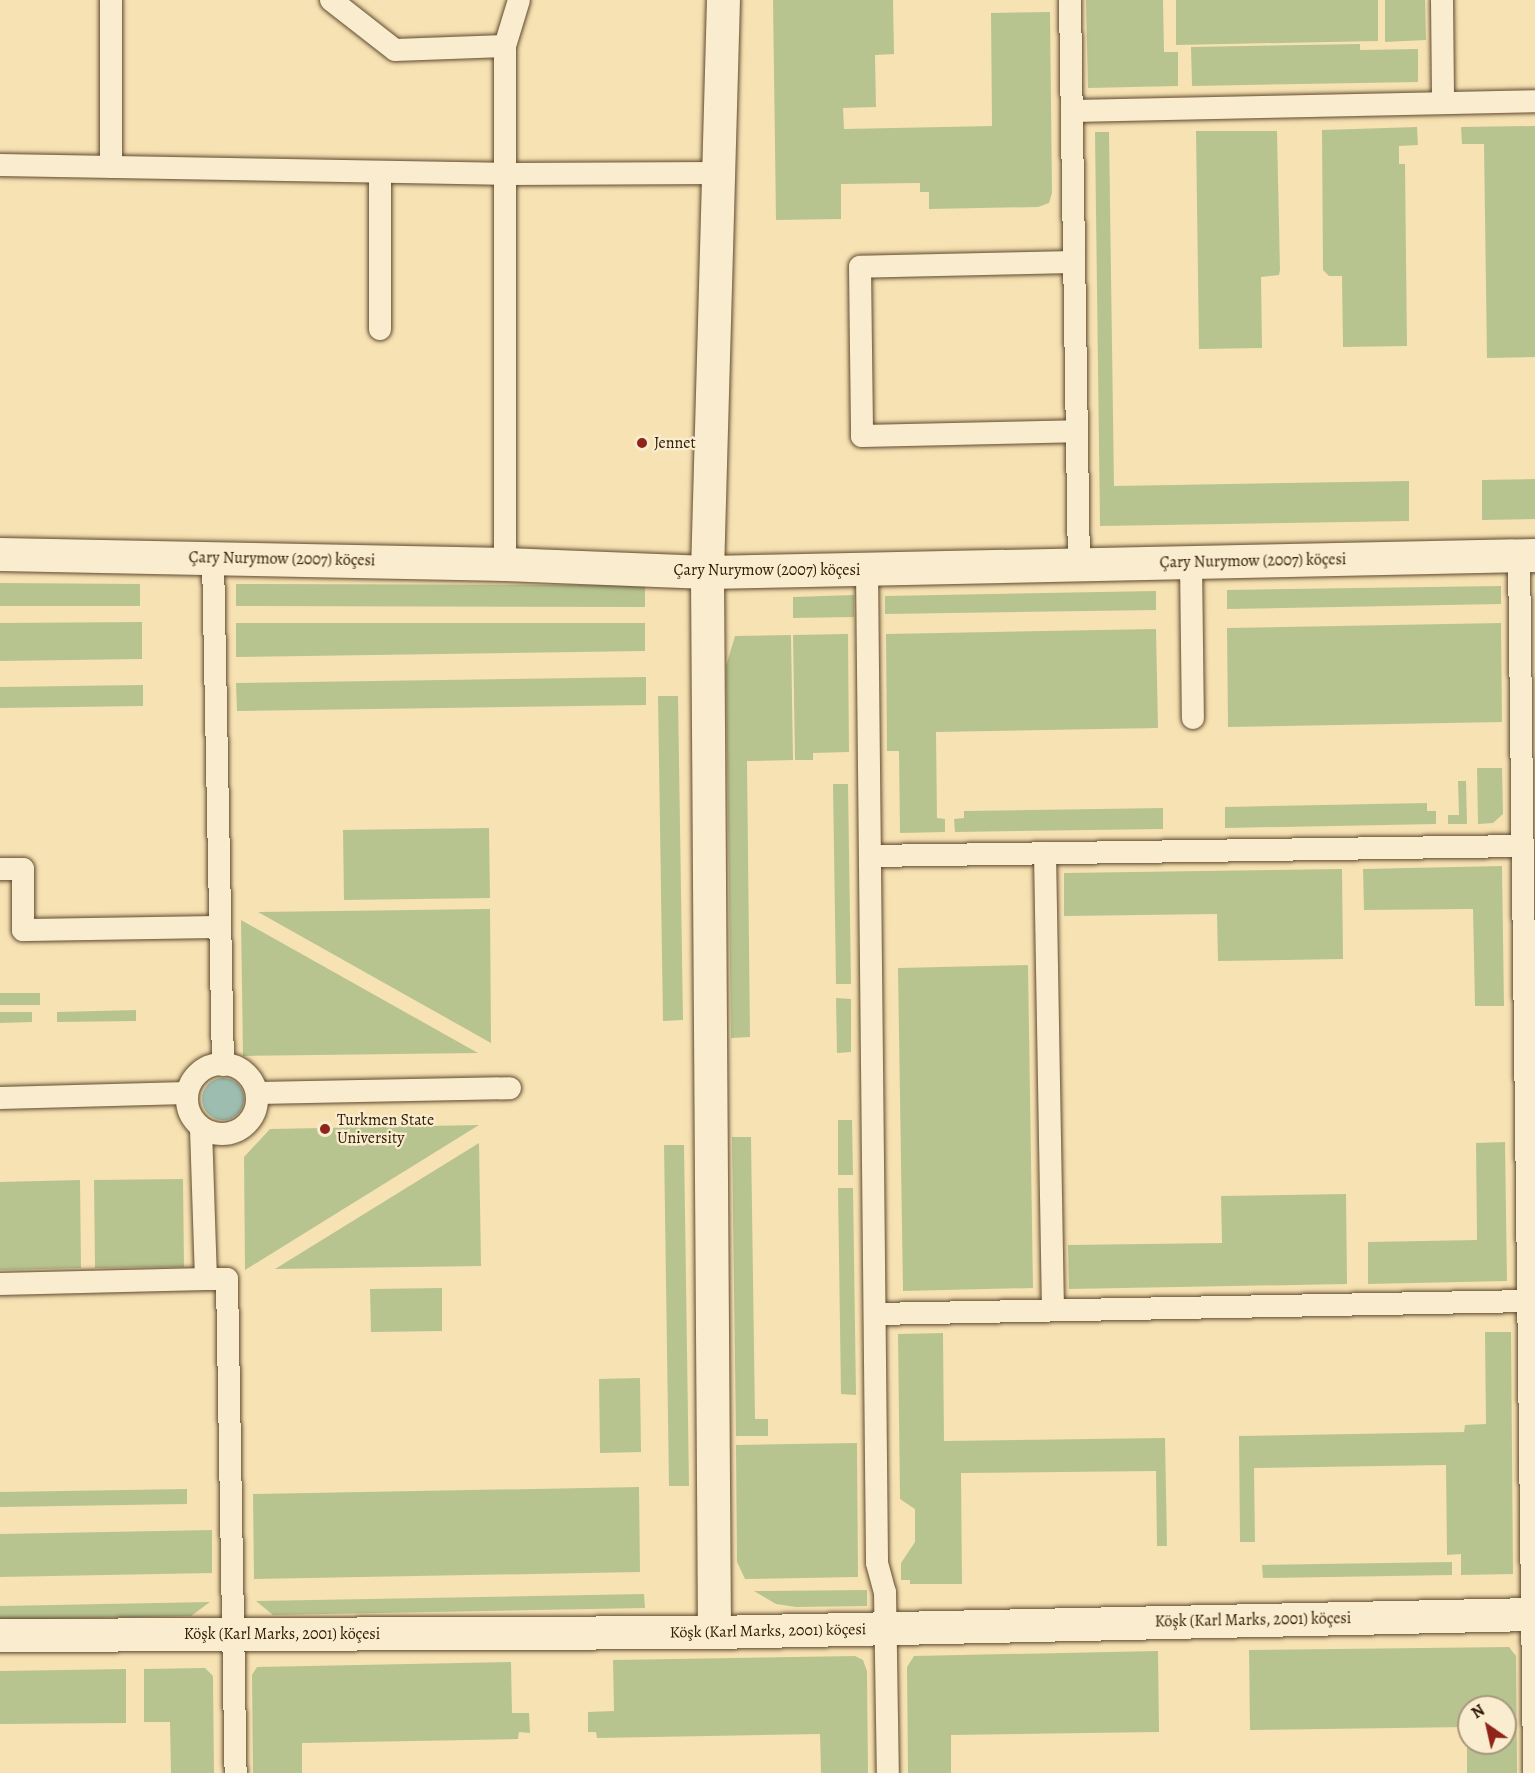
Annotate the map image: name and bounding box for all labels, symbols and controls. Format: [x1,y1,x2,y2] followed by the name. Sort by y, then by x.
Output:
[654,433,696,453] place label: Jennet
[635,436,649,450] marker: Jennet
[188,548,376,570] street label: Çary Nurymow (2007) köçesi
[1159,550,1347,572] street label: Çary Nurymow (2007) köçesi
[674,560,860,580] street label: Çary Nurymow (2007) köçesi
[337,1110,434,1148] place label: Turkmen State University
[318,1122,332,1136] marker: Turkmen State University
[1154,1609,1352,1631] street label: Köşk (Karl Marks, 2001) köçesi
[669,1620,867,1642] street label: Köşk (Karl Marks, 2001) köçesi
[184,1624,380,1644] street label: Köşk (Karl Marks, 2001) köçesi
[1457,1695,1517,1755] north arrow
[1467,1699,1489,1724] text: N

